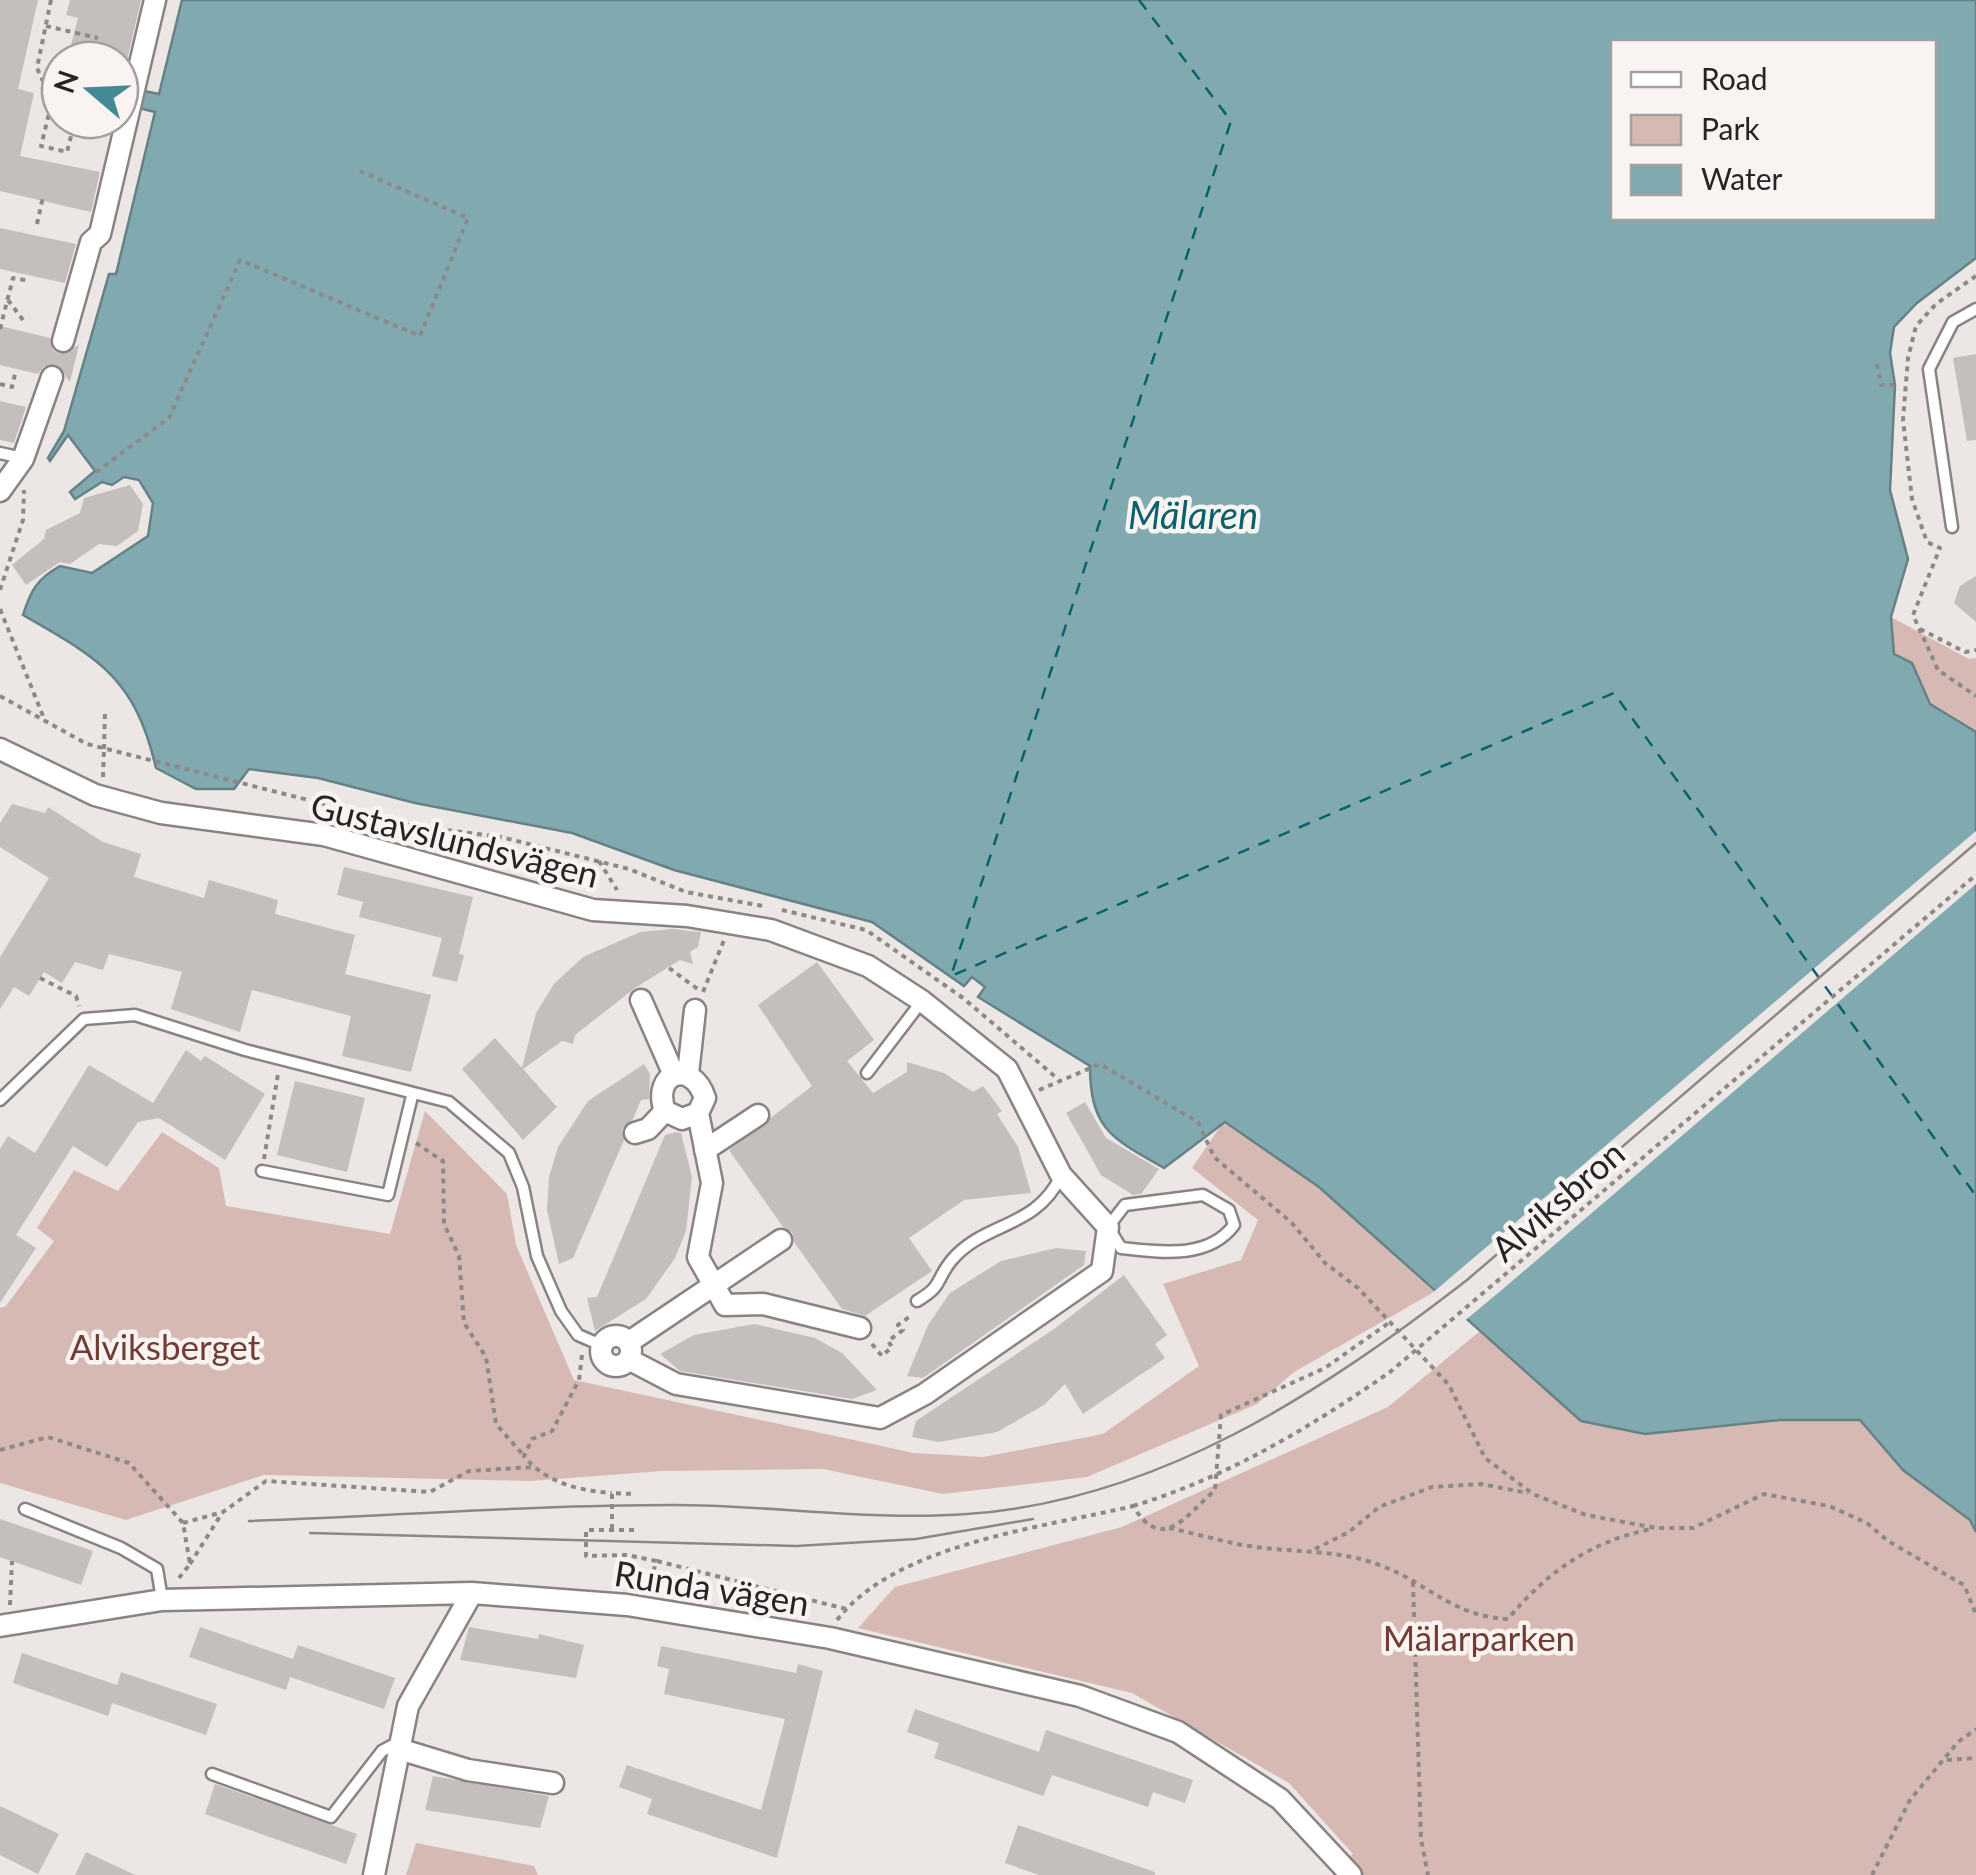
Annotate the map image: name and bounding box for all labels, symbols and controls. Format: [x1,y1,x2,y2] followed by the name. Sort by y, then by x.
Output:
[40,40,140,140] north arrow
[1611,40,1936,220] legend
[1701,60,1768,96] text: Road
[46,66,85,97] text: N
[1701,110,1760,146] text: Park
[1701,160,1783,196] text: Water
[1128,491,1258,537] water label: Mälaren
[307,783,603,895] street label: Gustavslundsvägen
[1482,1131,1632,1269] street label: Alviksbron
[70,1325,261,1367] park label: Alviksberget
[612,1551,812,1623] street label: Runda vägen
[1383,1616,1575,1658] park label: Mälarparken

